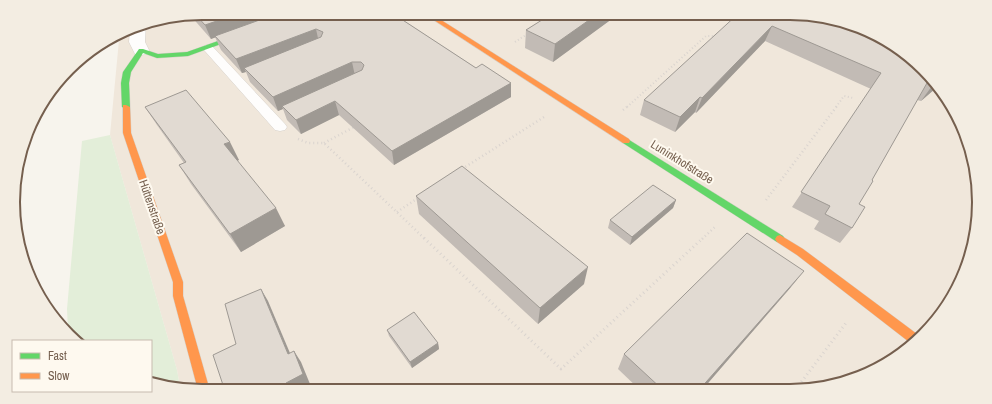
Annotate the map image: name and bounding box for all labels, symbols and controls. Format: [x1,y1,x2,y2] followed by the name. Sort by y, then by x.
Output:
[648,136,716,188] street label: Luninkhofstraße
[135,177,169,237] street label: Hüttenstraße
[12,340,152,392] legend
[48,348,67,364] text: Fast
[48,368,70,384] text: Slow

